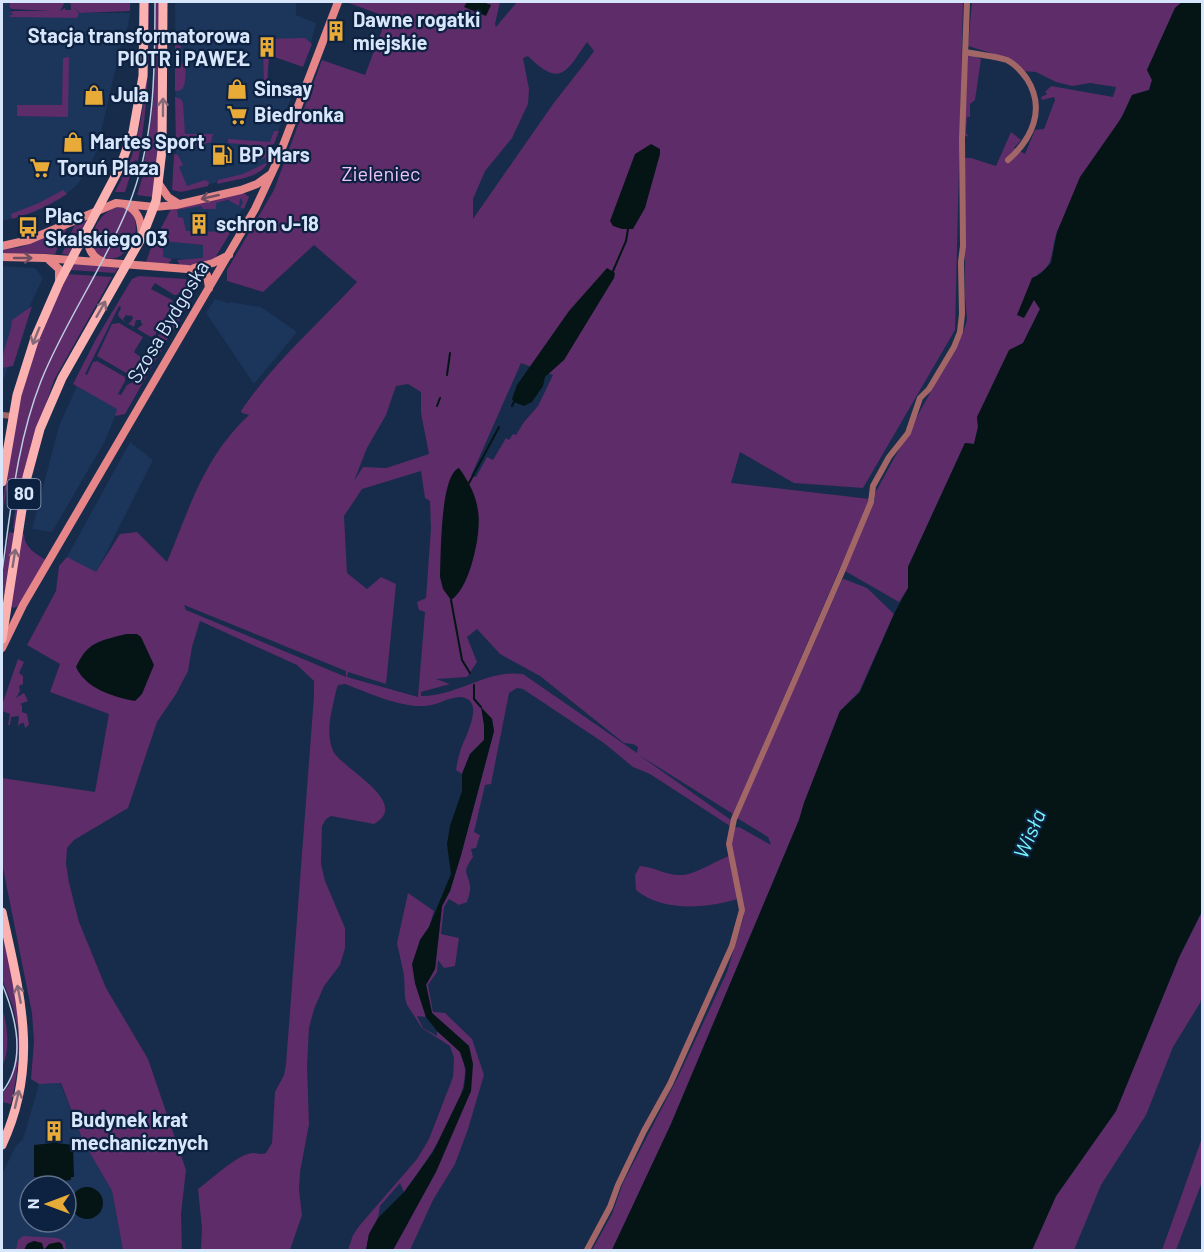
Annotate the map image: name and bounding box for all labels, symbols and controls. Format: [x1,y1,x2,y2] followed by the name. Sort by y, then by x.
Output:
[353,7,480,54] place label: Dawne rogatki miejskie
[324,19,348,43] building icon: Dawne rogatki miejskie
[28,23,250,70] place label: Stacja transformatorowa PIOTR i PAWEŁ
[255,35,279,59] building icon: Stacja transformatorowa PIOTR i PAWEŁ
[254,76,312,100] place label: Sinsay
[225,77,249,101] shop icon: Sinsay
[111,82,149,106] place label: Jula
[82,83,106,107] shop icon: Jula
[157,98,169,118] one-way arrow
[254,102,344,126] place label: Biedronka
[225,103,249,127] supermarket icon: Biedronka
[90,129,205,153] place label: Martes Sport
[61,130,85,154] shop icon: Martes Sport
[239,142,310,166] place label: BP Mars
[210,143,234,167] fuel station icon: BP Mars
[57,155,159,179] place label: Toruń Plaza
[28,156,52,180] supermarket icon: Toruń Plaza
[342,161,420,185] park label: Zieleniec
[201,192,221,203] one-way arrow
[45,203,168,250] place label: Plac Skalskiego 03
[216,211,319,235] place label: schron J-18
[187,212,211,236] building icon: schron J-18
[16,215,40,239] bus stop icon: Plac Skalskiego 03
[13,252,33,263] one-way arrow
[121,256,213,387] street label: Szosa Bydgoska
[96,300,108,317] one-way arrow
[29,326,40,345] one-way arrow
[8,479,40,509] road number: 80
[8,549,19,568] one-way arrow
[1007,805,1050,862] water label: Wisła
[13,984,24,1004] one-way arrow
[11,1090,23,1109] one-way arrow
[71,1107,209,1154] place label: Budynek krat mechanicznych
[42,1119,66,1143] building icon: Budynek krat mechanicznych
[18,1174,78,1234] north arrow
[23,1199,42,1209] text: N

